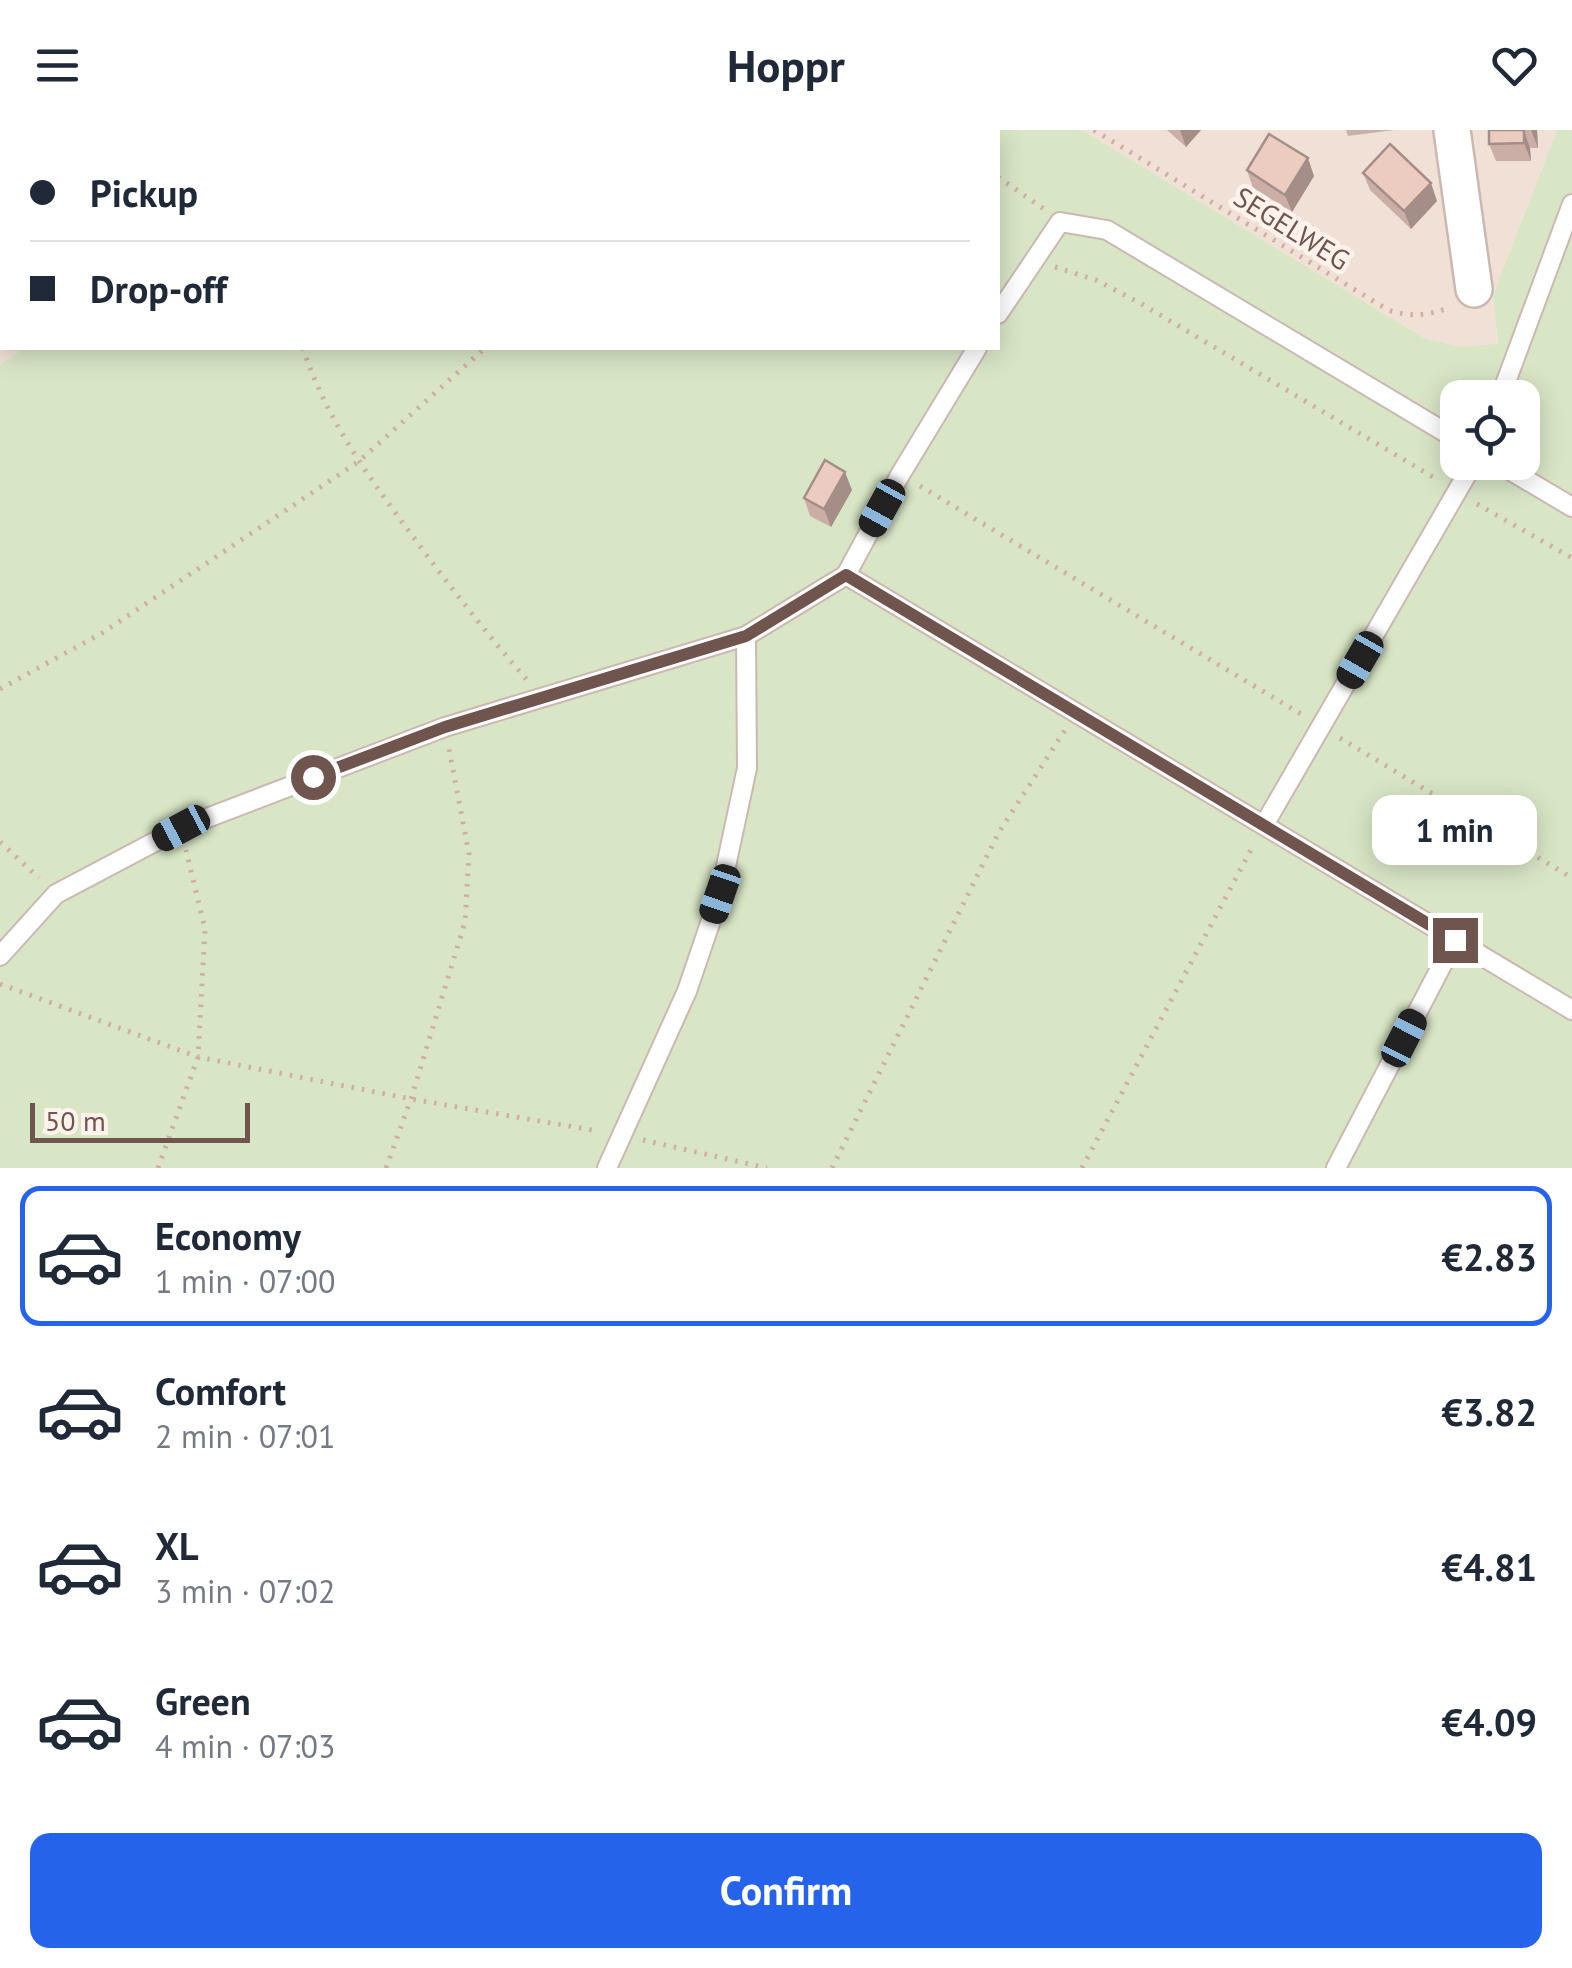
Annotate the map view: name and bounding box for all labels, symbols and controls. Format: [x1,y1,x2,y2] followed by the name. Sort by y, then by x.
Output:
[727,36,845,94] text: Hoppr
[30,38,85,93] icon: menu
[1487,38,1542,93] icon: heart
[90,168,198,217] text: Pickup
[1227,178,1357,278] street label: SEGELWEG
[90,264,227,313] text: Drop-off
[1440,380,1540,480] map controls
[1440,380,1540,480] button: locate
[854,474,910,542] car
[1332,627,1388,693] car
[291,755,336,800] route start
[1372,795,1538,865] callout: 1 min
[147,801,215,855] car
[1415,809,1494,851] text: 1 min
[696,861,744,927] car
[1433,918,1478,963] route end
[1377,1004,1431,1072] car
[30,1098,250,1143] scale bar
[45,1102,106,1139] text: 50 m
[35,1211,125,1301] icon: car
[155,1211,301,1260] text: Economy
[1441,1232,1537,1281] text: €2.83
[155,1260,335,1302] text: 1 min · 07:00
[35,1366,125,1456] icon: car
[155,1366,286,1415] text: Comfort
[1441,1387,1537,1436] text: €3.82
[155,1415,335,1457] text: 2 min · 07:01
[35,1521,125,1611] icon: car
[155,1521,199,1570] text: XL
[1441,1542,1537,1591] text: €4.81
[155,1570,335,1612] text: 3 min · 07:02
[35,1676,125,1766] icon: car
[155,1676,251,1725] text: Green
[1441,1697,1537,1746] text: €4.09
[155,1725,335,1767] text: 4 min · 07:03
[30,1833,1542,1948] button: Confirm

